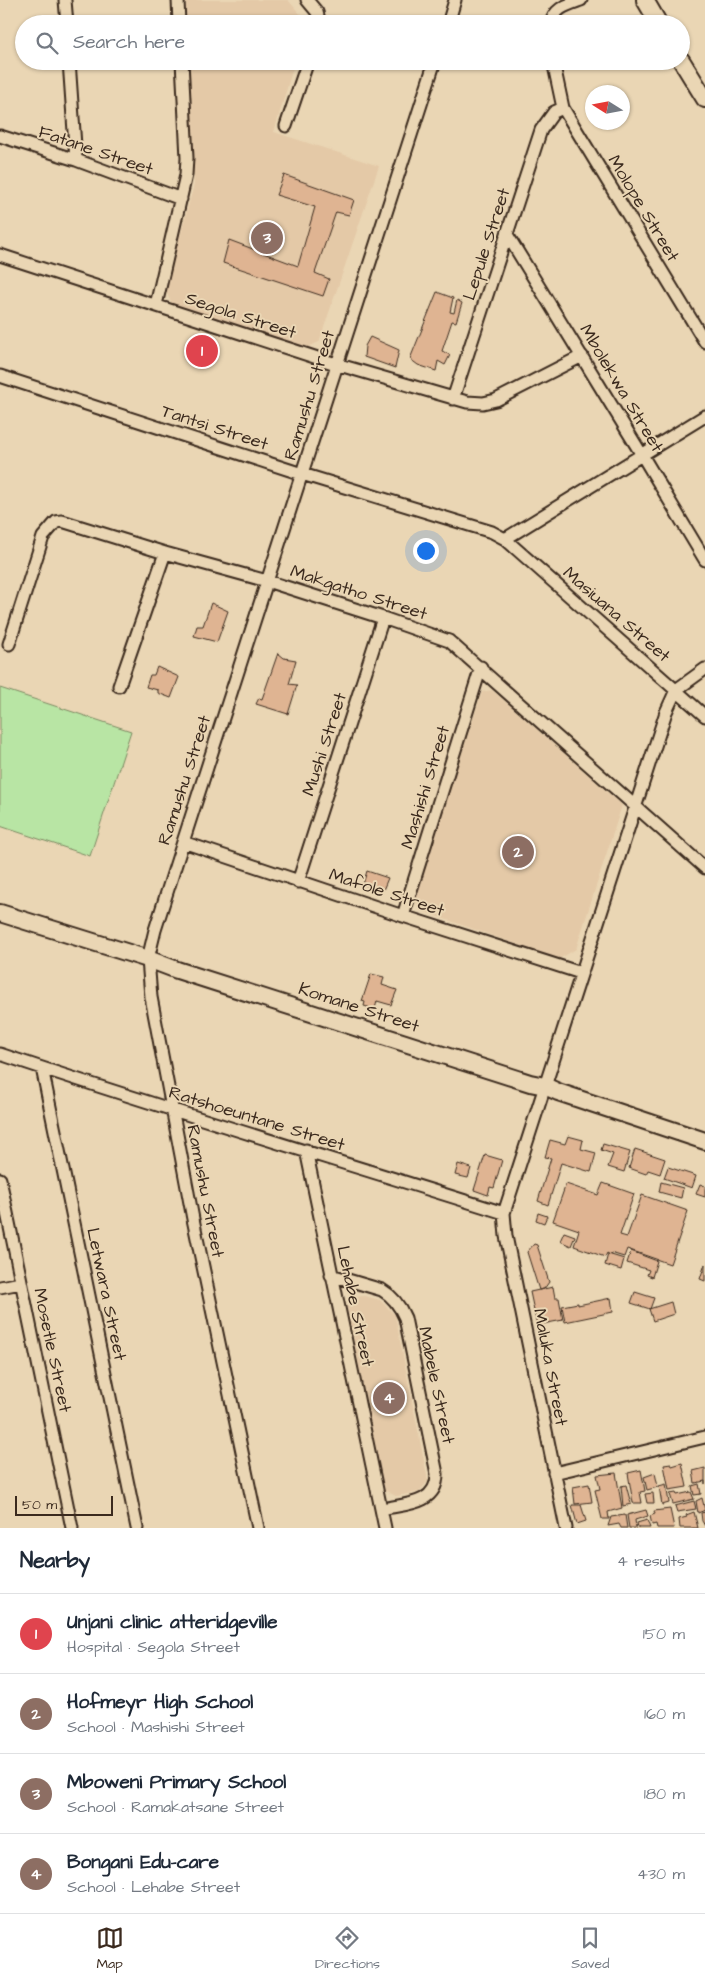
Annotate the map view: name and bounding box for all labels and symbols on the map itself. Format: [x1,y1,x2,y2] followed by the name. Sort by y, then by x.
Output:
[585,85,630,130] north arrow
[35,119,157,182] street label: Fatane Street
[602,150,686,267] street label: Molope Street
[457,184,517,303] street label: Lepule Street
[251,219,283,257] pin: 3
[182,286,300,346] street label: Segola Street
[573,320,670,458] street label: Mbolekwa Street
[278,326,341,463] street label: Ramushu Street
[186,332,218,370] pin: 1
[158,398,272,457] street label: Tantsi Street
[413,538,439,564] your location
[287,559,431,628] street label: Makgatho Street
[558,561,676,669] street label: Masiuana Street
[296,689,353,799] street label: Mushi Street
[152,711,217,848] street label: Ramushu Street
[395,722,456,852] street label: Mashishi Street
[502,833,534,871] pin: 2
[326,862,449,923] street label: Mafole Street
[295,976,423,1039] street label: Komane Street
[166,1080,349,1157] street label: Ratshoeuntane Street
[180,1122,231,1260] street label: Ramushu Street
[80,1225,133,1363] street label: Letwara Street
[331,1243,381,1369] street label: Lehabe Street
[27,1286,78,1415] street label: Mosetle Street
[527,1306,574,1429] street label: Maluka Street
[412,1324,461,1447] street label: Mabele Street
[373,1379,405,1417] pin: 4
[15,1493,112,1516] scale bar

